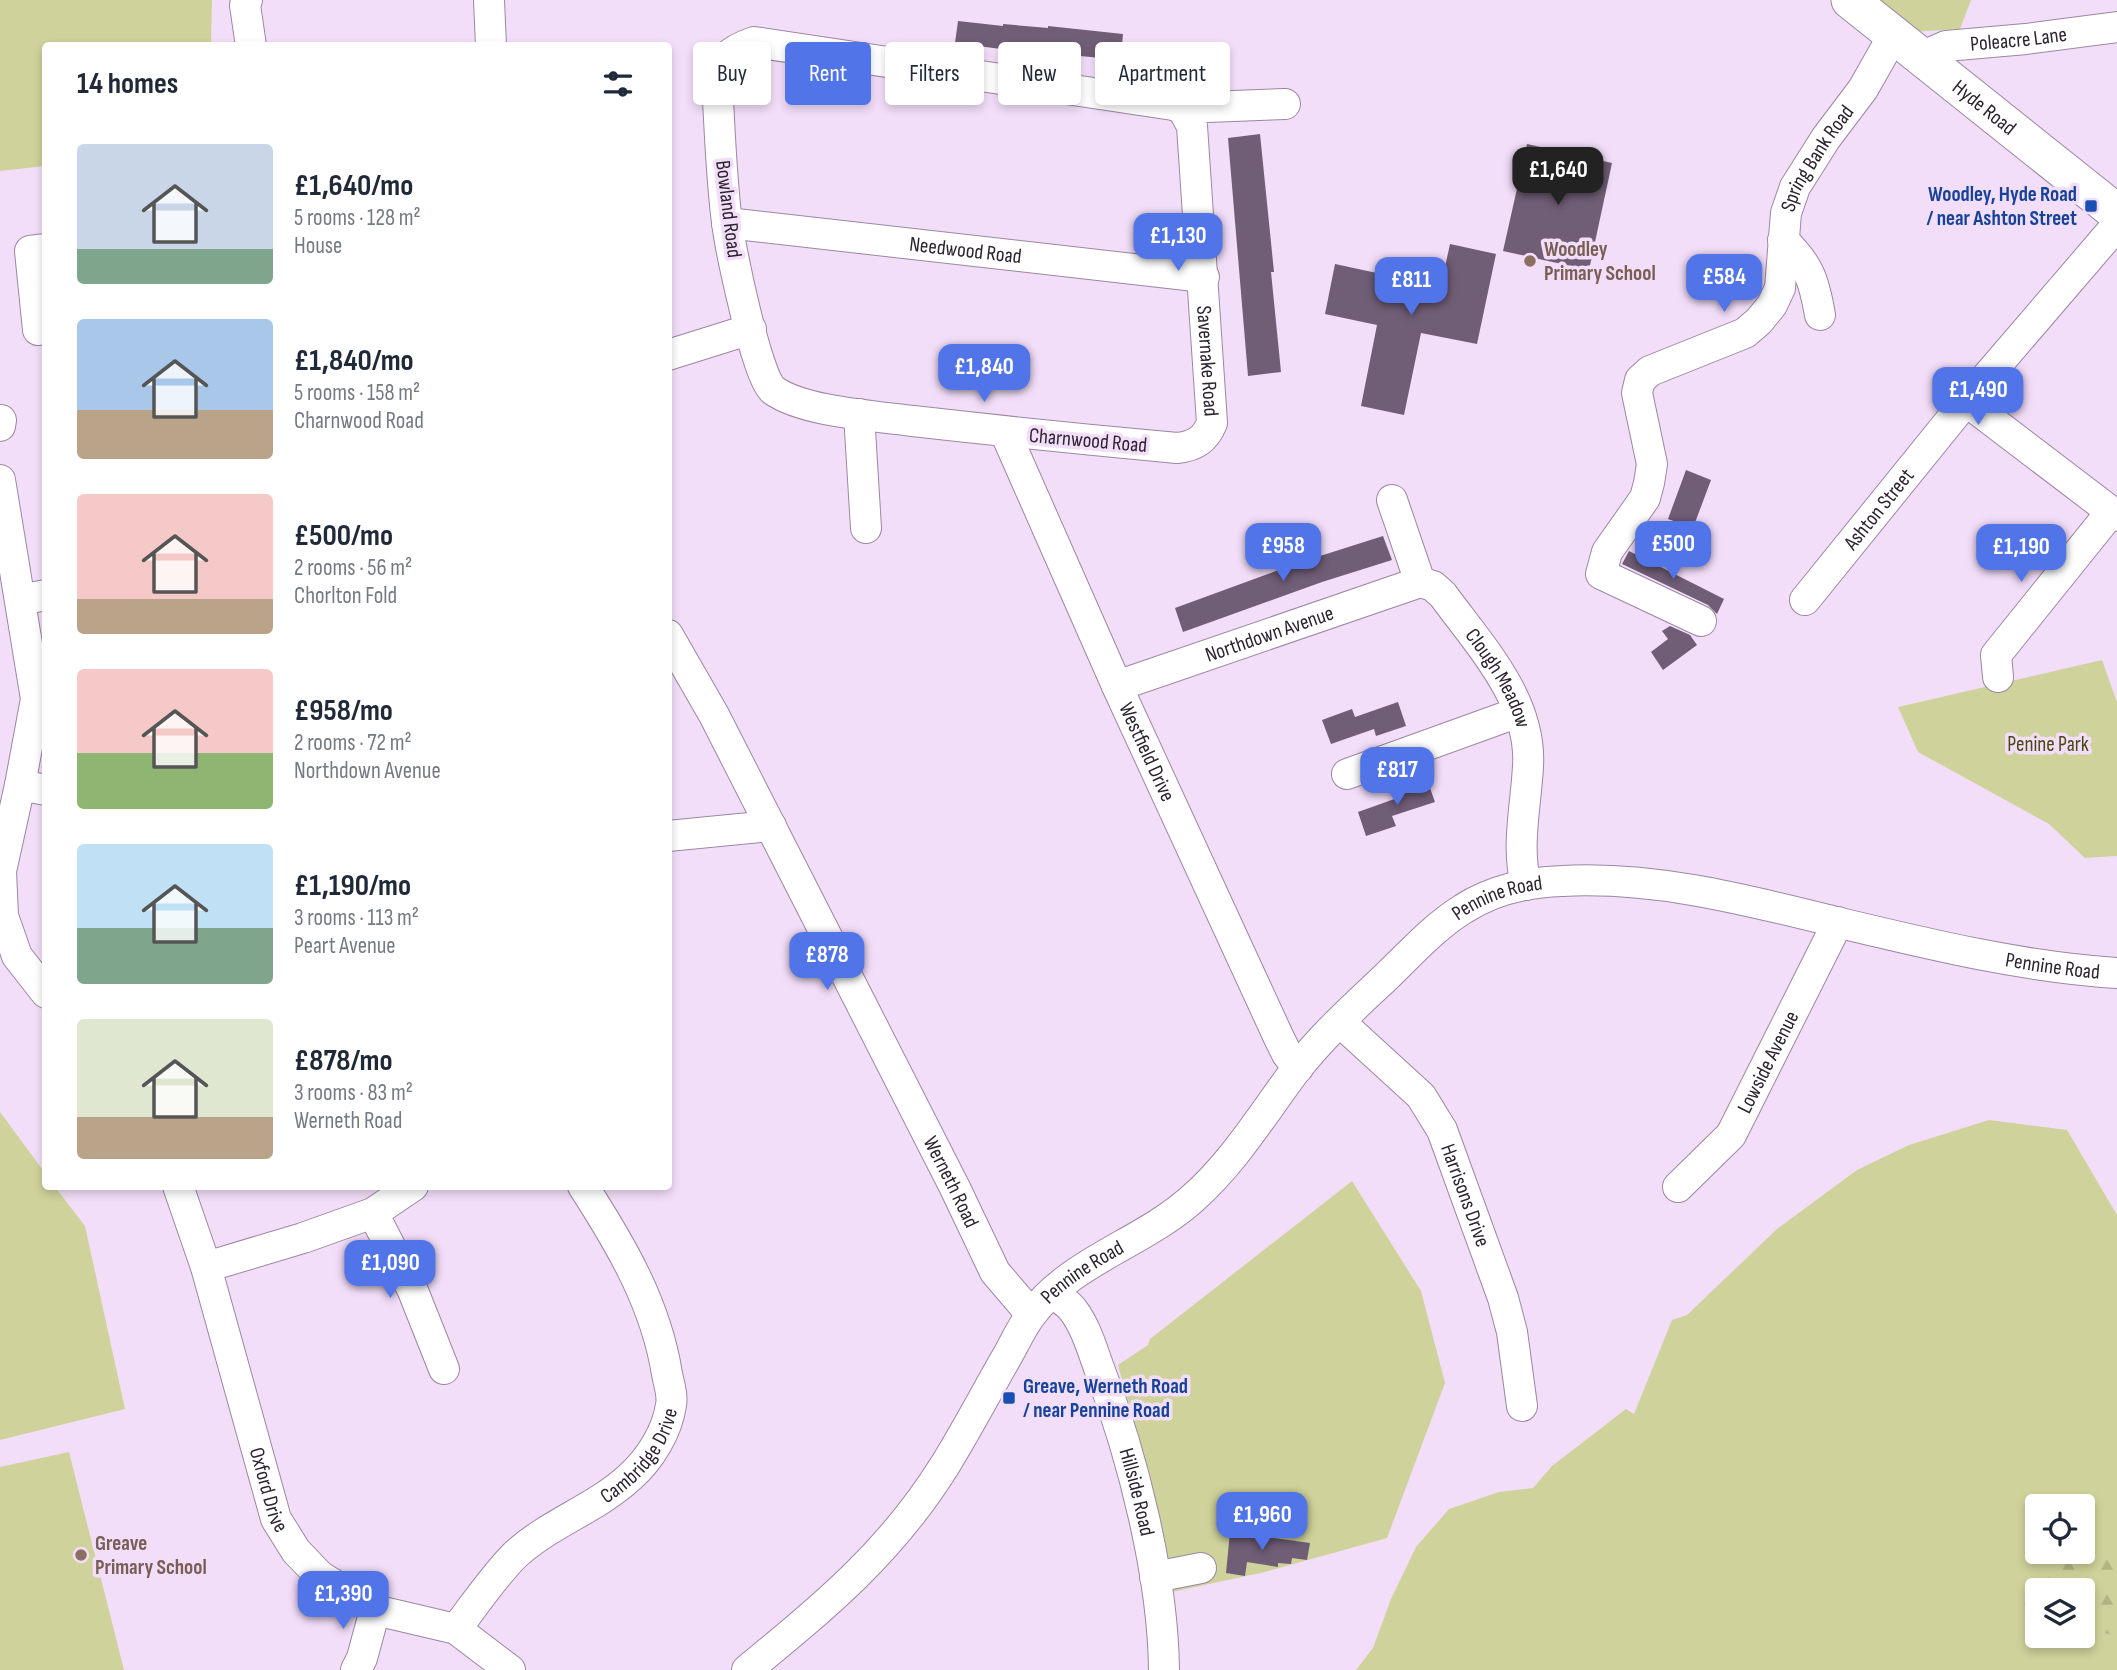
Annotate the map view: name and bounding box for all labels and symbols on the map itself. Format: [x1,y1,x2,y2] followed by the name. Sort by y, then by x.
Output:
[1969,22,2068,57] street label: Poleacre Lane
[1947,75,2021,141] street label: Hyde Road
[1775,100,1859,215] street label: Spring Bank Road
[1501,148,1615,207] pin: £1,640
[710,159,747,259] street label: Bowland Road
[1926,182,2077,231] place label: Woodley, Hyde Road / near Ashton Street
[2083,198,2099,214] marker: Woodley, Hyde Road / near Ashton Street
[1121,214,1235,273] pin: £1,130
[908,232,1023,269] street label: Needwood Road
[1544,237,1656,286] place label: Woodley Primary School
[1522,253,1538,269] marker: Woodley Primary School
[1683,254,1765,314] pin: £584
[1370,258,1452,317] pin: £811
[1191,305,1224,417] street label: Savernake Road
[927,344,1041,404] pin: £1,840
[1921,368,2035,427] pin: £1,490
[1028,423,1148,458] street label: Charnwood Road
[1838,464,1919,556] street label: Ashton Street
[1632,522,1714,581] pin: £500
[1242,524,1324,583] pin: £958
[1964,524,2078,584] pin: £1,190
[1202,601,1337,668] street label: Northdown Avenue
[1460,624,1536,731] street label: Clough Meadow
[1113,699,1180,805] street label: Westfield Drive
[2007,732,2089,757] park label: Penine Park
[1356,748,1438,807] pin: £817
[1447,871,1544,926] street label: Pennine Road
[786,932,868,992] pin: £878
[2003,947,2101,985] street label: Pennine Road
[1732,1007,1804,1118] street label: Lowside Avenue
[918,1132,984,1232] street label: Werneth Road
[1435,1140,1495,1250] street label: Harrisons Drive
[1036,1235,1128,1309] street label: Pennine Road
[333,1240,447,1300] pin: £1,090
[1023,1374,1188,1423] place label: Greave, Werneth Road / near Pennine Road
[1001,1390,1017,1406] marker: Greave, Werneth Road / near Pennine Road
[596,1406,683,1509] street label: Cambridge Drive
[244,1445,293,1537] street label: Oxford Drive
[1114,1445,1160,1538] street label: Hillside Road
[1205,1492,1319,1552] pin: £1,960
[95,1531,207,1580] place label: Greave Primary School
[73,1547,89,1563] marker: Greave Primary School
[286,1572,400,1631] pin: £1,390

